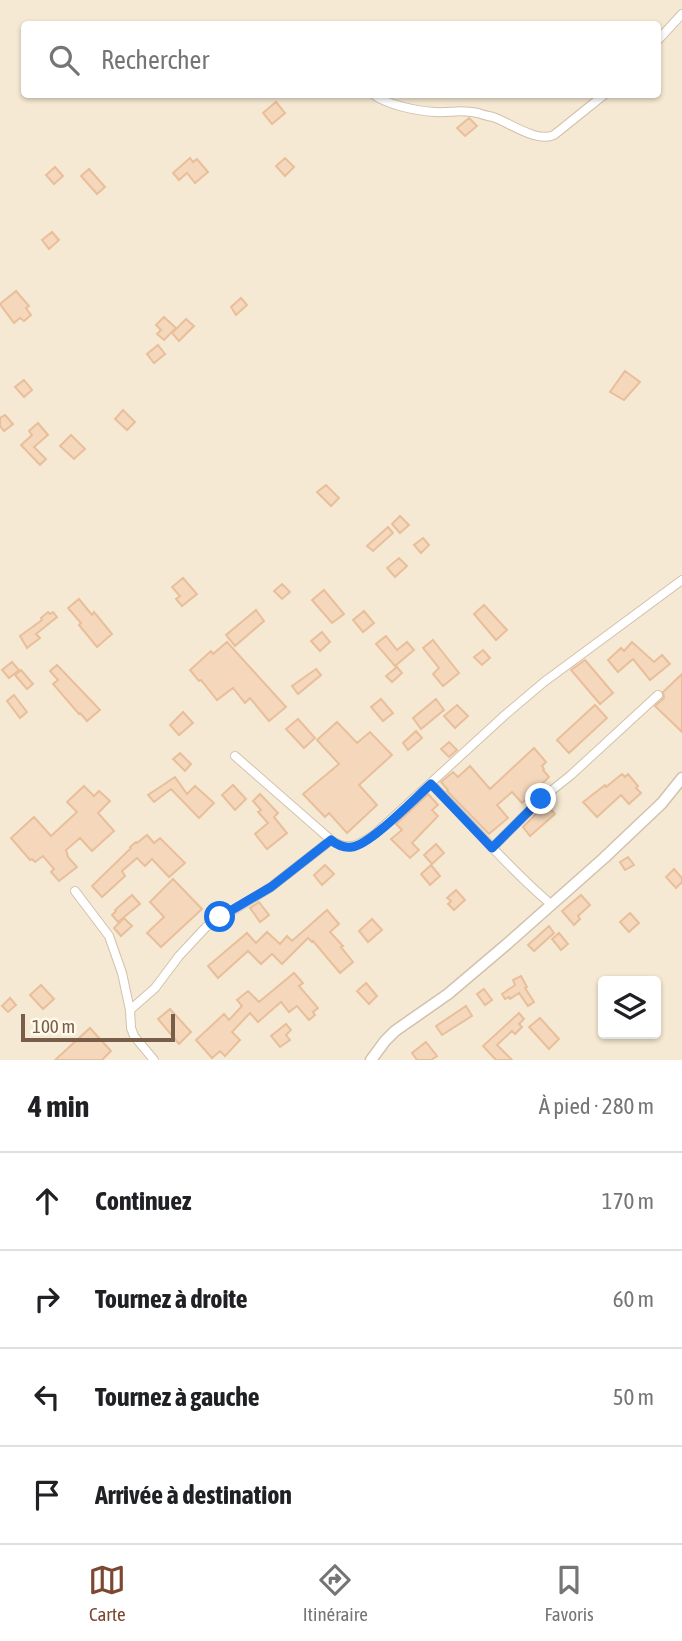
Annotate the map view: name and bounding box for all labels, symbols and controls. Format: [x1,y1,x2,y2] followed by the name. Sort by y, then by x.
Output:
[21,21,661,98] search box
[45,41,83,79] icon: search
[101,45,209,75] text: Rechercher
[525,783,556,814] route end
[204,901,235,932] route start
[598,976,661,1039] map controls
[598,976,661,1039] button: layers
[21,1011,175,1043] scale bar
[32,1015,75,1037] text: 100 m
[28,1089,89,1123] text: 4 min
[539,1093,654,1119] text: À pied · 280 m
[28,1182,66,1220] icon: ahead
[95,1186,191,1216] text: Continuez
[602,1188,654,1214] text: 170 m
[28,1280,66,1318] icon: right
[95,1284,248,1314] text: Tournez à droite
[613,1286,654,1312] text: 60 m
[28,1378,66,1416] icon: left
[95,1382,260,1412] text: Tournez à gauche
[613,1384,654,1410] text: 50 m
[28,1476,66,1514] icon: arrive
[95,1480,292,1510] text: Arrivée à destination
[88,1561,126,1625] tab: Carte
[303,1561,368,1625] tab: Itinéraire
[544,1561,594,1625] tab: Favoris

